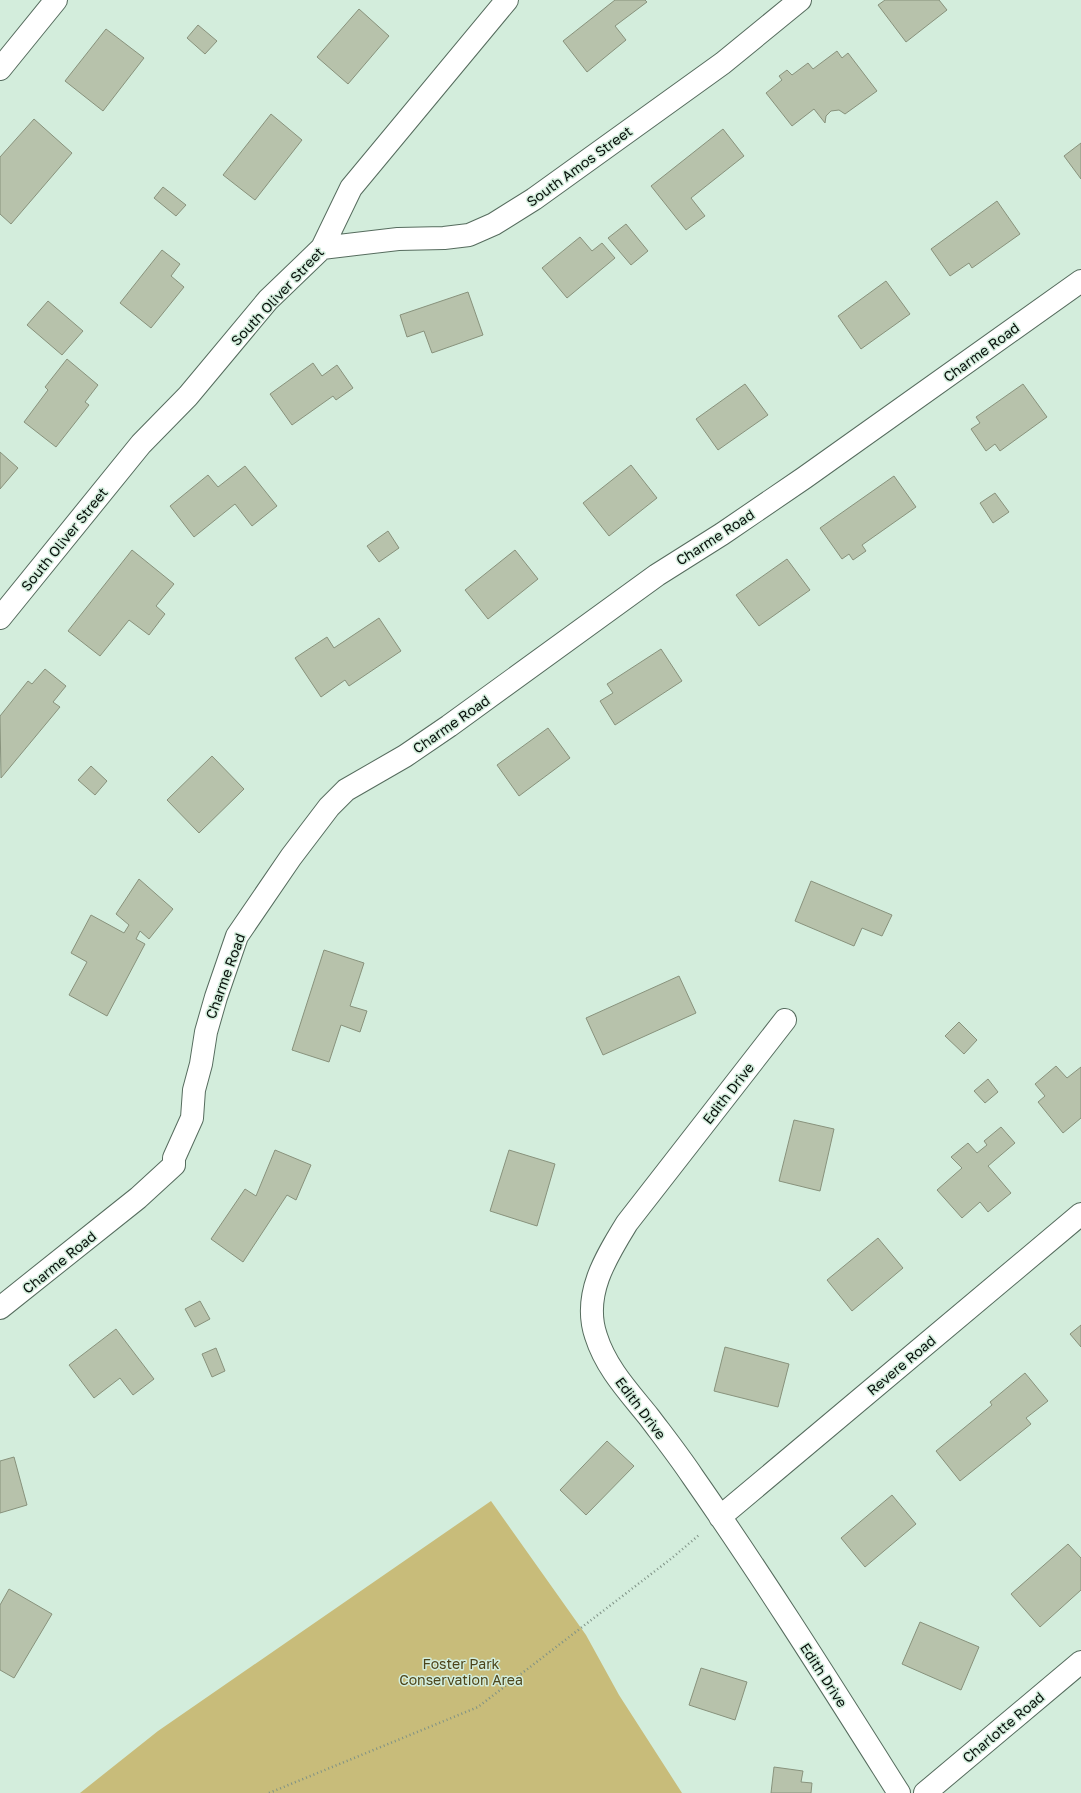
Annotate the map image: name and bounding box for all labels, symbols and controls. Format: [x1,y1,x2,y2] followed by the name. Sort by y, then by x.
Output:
[523,122,635,210] street label: South Amos Street
[227,243,327,349] street label: South Oliver Street
[940,319,1022,385] street label: Charme Road
[17,484,111,594] street label: South Oliver Street
[673,505,757,569] street label: Charme Road
[409,691,493,757] street label: Charme Road
[202,931,248,1021] street label: Charme Road
[699,1059,757,1127] street label: Edith Drive
[19,1227,99,1297] street label: Charme Road
[863,1331,939,1399] street label: Revere Road
[612,1374,670,1442] street label: Edith Drive
[797,1640,851,1710] street label: Edith Drive
[399,1655,523,1688] park label: Foster Park Conservation Area
[959,1688,1047,1766] street label: Charlotte Road

